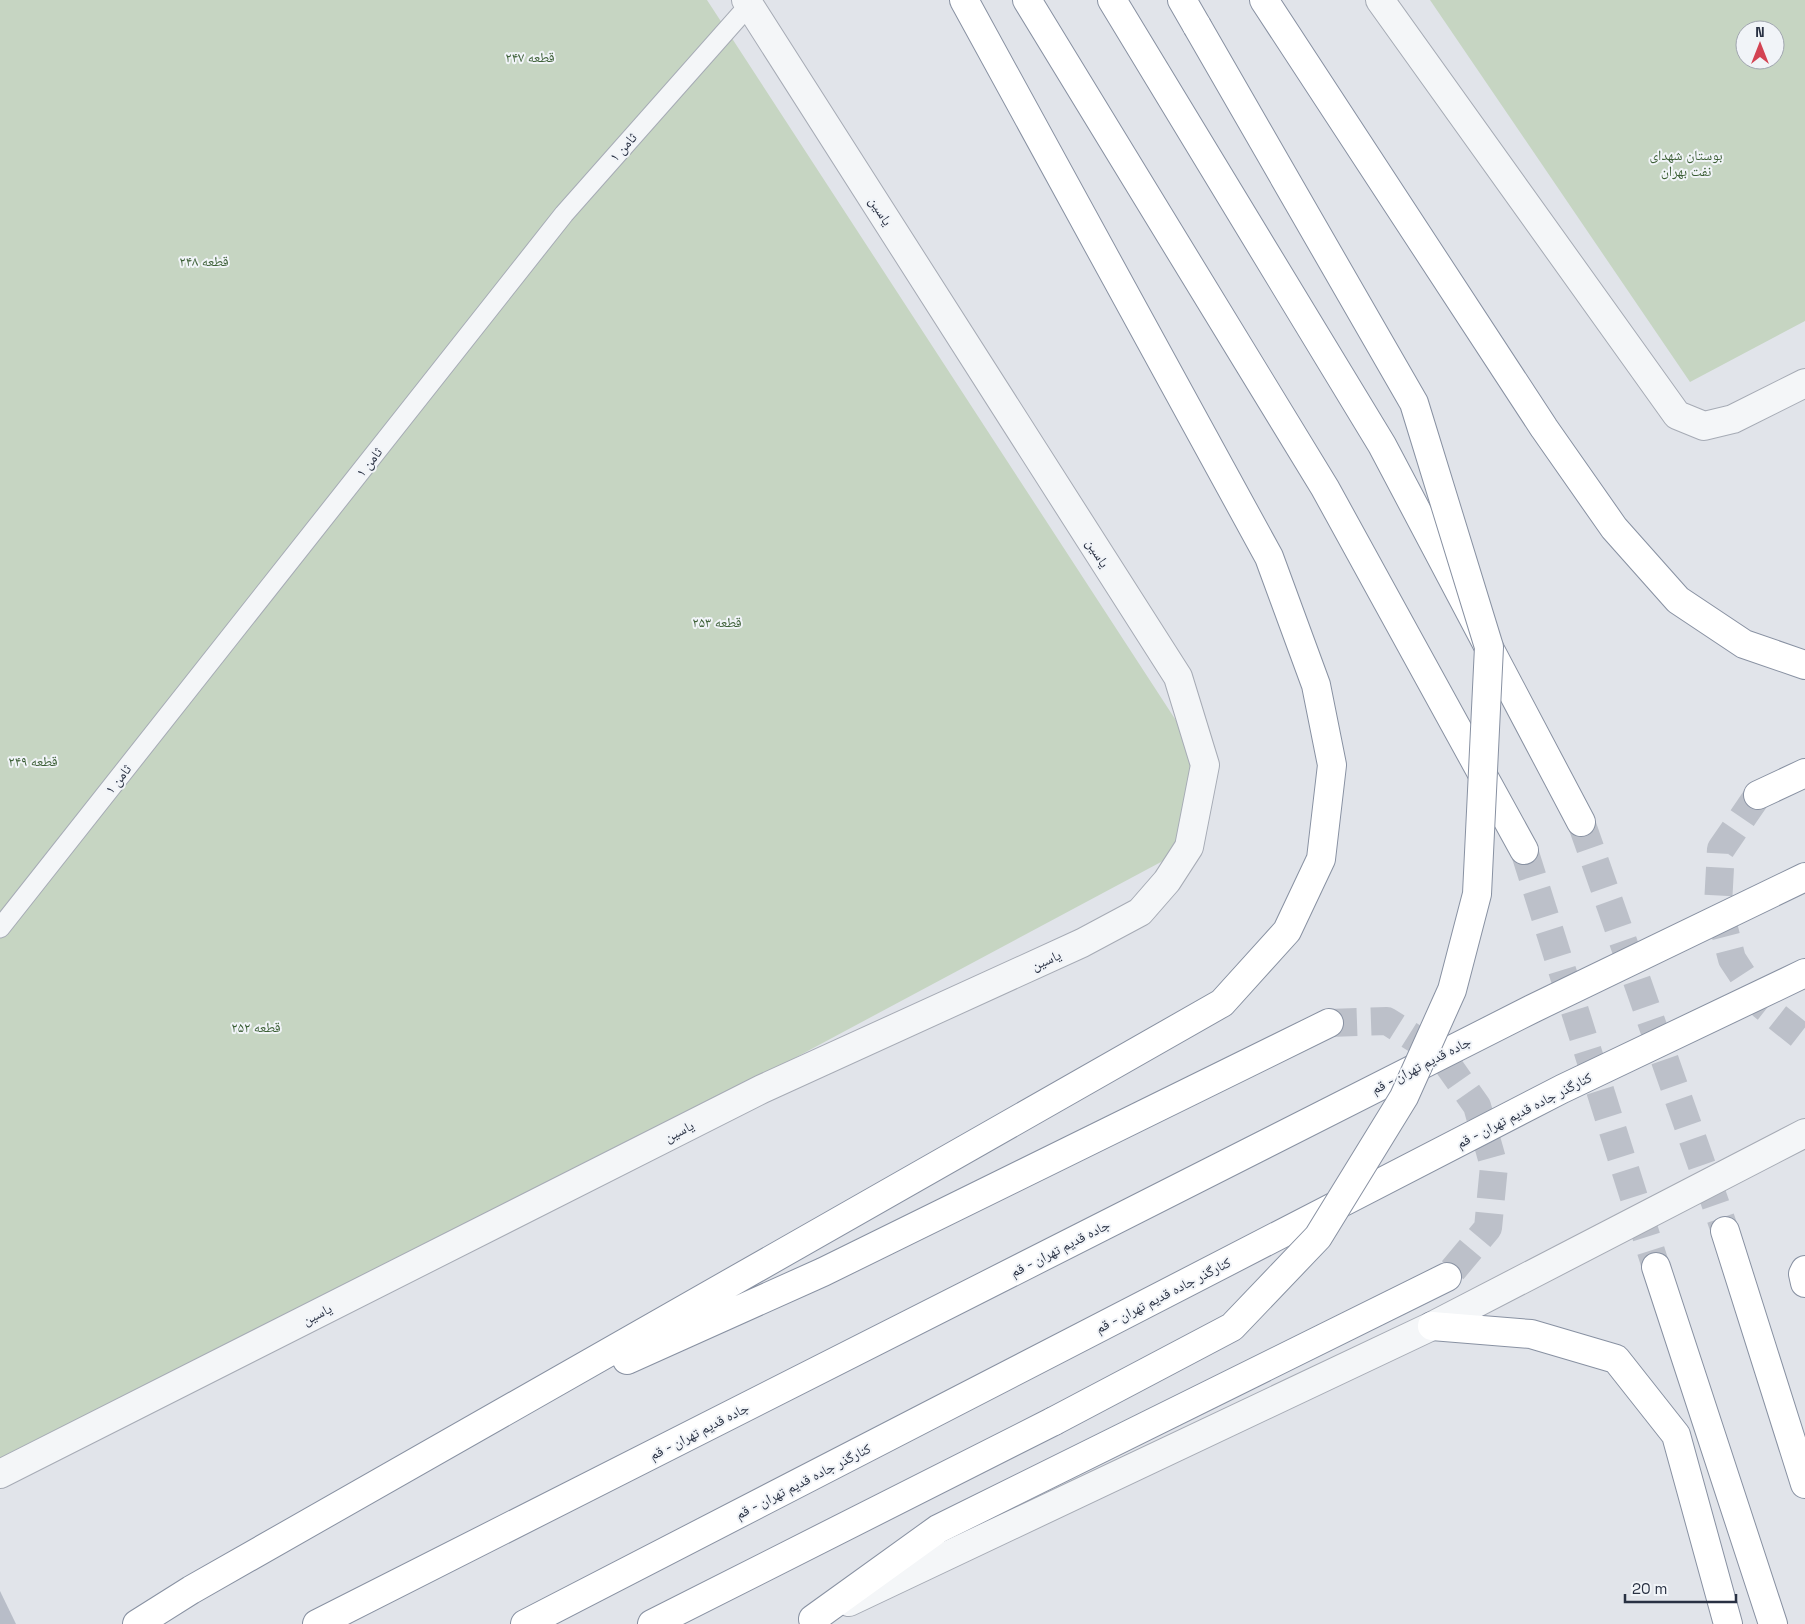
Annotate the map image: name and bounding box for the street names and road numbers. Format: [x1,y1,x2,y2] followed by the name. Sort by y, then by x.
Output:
[605,129,641,165] street label: ثامن ۱
[865,193,897,229] street label: یاسین
[352,443,386,480] street label: ثامن ۱
[1082,535,1114,571] street label: یاسین
[101,760,135,797] street label: ثامن ۱
[1028,945,1064,974] street label: یاسین
[1368,1032,1474,1099] street label: جاده قدیم تهران - قم
[1453,1068,1595,1153] street label: کنارگذر جاده قدیم تهران - قم
[661,1116,697,1146] street label: یاسین
[1007,1215,1113,1282] street label: جاده قدیم تهران - قم
[1092,1253,1234,1338] street label: کنارگذر جاده قدیم تهران - قم
[299,1299,335,1329] street label: یاسین
[646,1398,752,1465] street label: جاده قدیم تهران - قم
[732,1439,874,1524] street label: کنارگذر جاده قدیم تهران - قم

